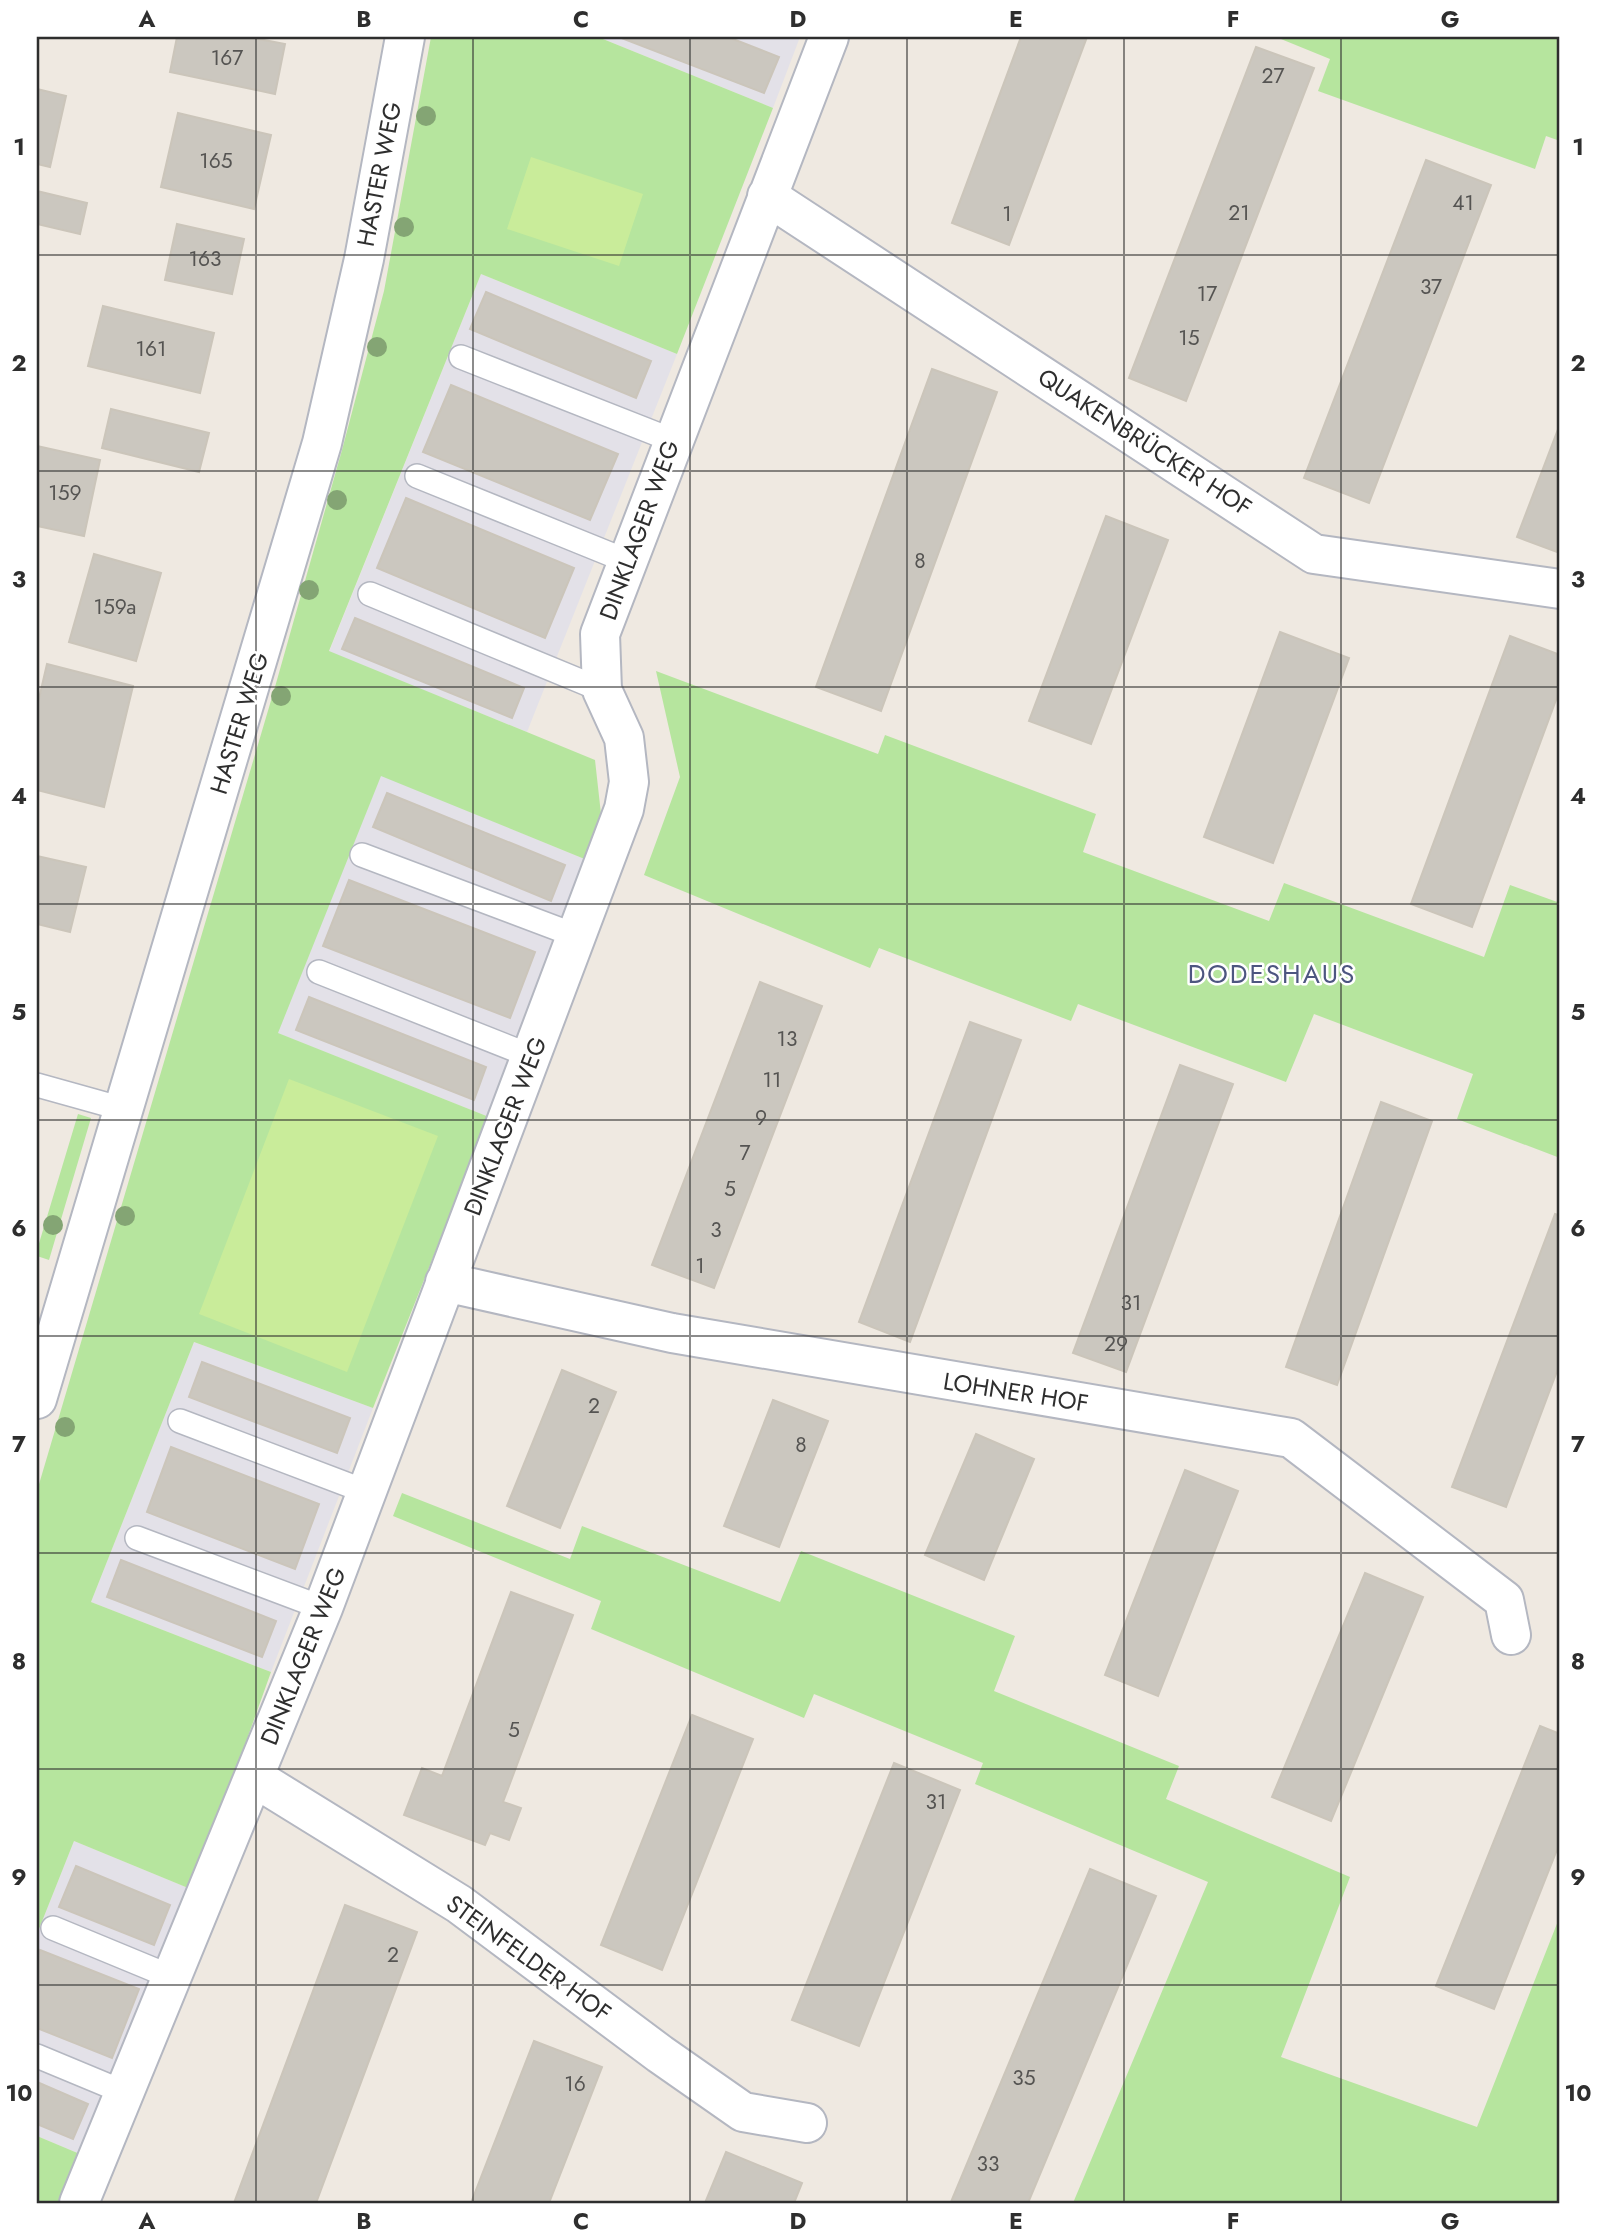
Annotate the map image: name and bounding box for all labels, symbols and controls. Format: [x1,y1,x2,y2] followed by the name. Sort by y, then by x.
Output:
[138,2,156,36] text: A
[356,2,372,36] text: B
[573,2,589,36] text: C
[790,2,807,36] text: D
[1009,2,1023,36] text: E
[1227,2,1239,36] text: F
[1441,2,1459,36] text: G
[211,43,243,73] house number: 167
[1262,61,1284,91] house number: 27
[348,99,410,249] street label: HASTER WEG
[13,130,25,164] text: 1
[1572,130,1584,164] text: 1
[199,146,233,176] house number: 165
[1452,188,1474,218] house number: 41
[1228,198,1250,228] house number: 21
[1002,199,1012,229] house number: 1
[188,244,222,274] house number: 163
[1420,272,1442,302] house number: 37
[1197,279,1217,309] house number: 17
[1178,323,1200,353] house number: 15
[136,334,167,364] house number: 161
[11,346,27,380] text: 2
[1570,346,1586,380] text: 2
[1031,360,1259,524] street label: QUAKENBRÜCKER HOF
[590,435,688,625] street label: DINKLAGER WEG
[48,478,82,508] house number: 159
[914,546,926,576] house number: 8
[12,562,26,596] text: 3
[1571,562,1585,596] text: 3
[94,592,136,622] house number: 159a
[201,648,277,798] street label: HASTER WEG
[11,779,27,813] text: 4
[1570,779,1586,813] text: 4
[1188,955,1356,993] district label: DODESHAUS
[12,995,26,1029] text: 5
[1571,995,1585,1029] text: 5
[777,1024,797,1054] house number: 13
[455,1032,555,1220] street label: DINKLAGER WEG
[763,1065,781,1095] house number: 11
[755,1103,767,1133] house number: 9
[739,1138,751,1168] house number: 7
[724,1174,736,1204] house number: 5
[11,1211,27,1245] text: 6
[1570,1211,1586,1245] text: 6
[710,1215,722,1245] house number: 3
[695,1251,705,1281] house number: 1
[1121,1288,1141,1318] house number: 31
[1104,1329,1128,1359] house number: 29
[941,1363,1091,1421] street label: LOHNER HOF
[588,1391,600,1421] house number: 2
[12,1427,26,1461] text: 7
[1571,1427,1585,1461] text: 7
[795,1430,807,1460] house number: 8
[251,1562,355,1750] street label: DINKLAGER WEG
[12,1644,26,1678] text: 8
[1571,1644,1585,1678] text: 8
[508,1715,520,1745] house number: 5
[926,1787,946,1817] house number: 31
[11,1860,27,1894] text: 9
[1570,1860,1586,1894] text: 9
[439,1886,619,2030] street label: STEINFELDER HOF
[387,1940,399,1970] house number: 2
[1012,2063,1036,2093] house number: 35
[564,2069,586,2099] house number: 16
[6,2076,32,2110] text: 10
[1565,2076,1591,2110] text: 10
[977,2149,999,2179] house number: 33
[138,2204,156,2238] text: A
[356,2204,372,2238] text: B
[573,2204,589,2238] text: C
[790,2204,807,2238] text: D
[1009,2204,1023,2238] text: E
[1227,2204,1239,2238] text: F
[1441,2204,1459,2238] text: G

